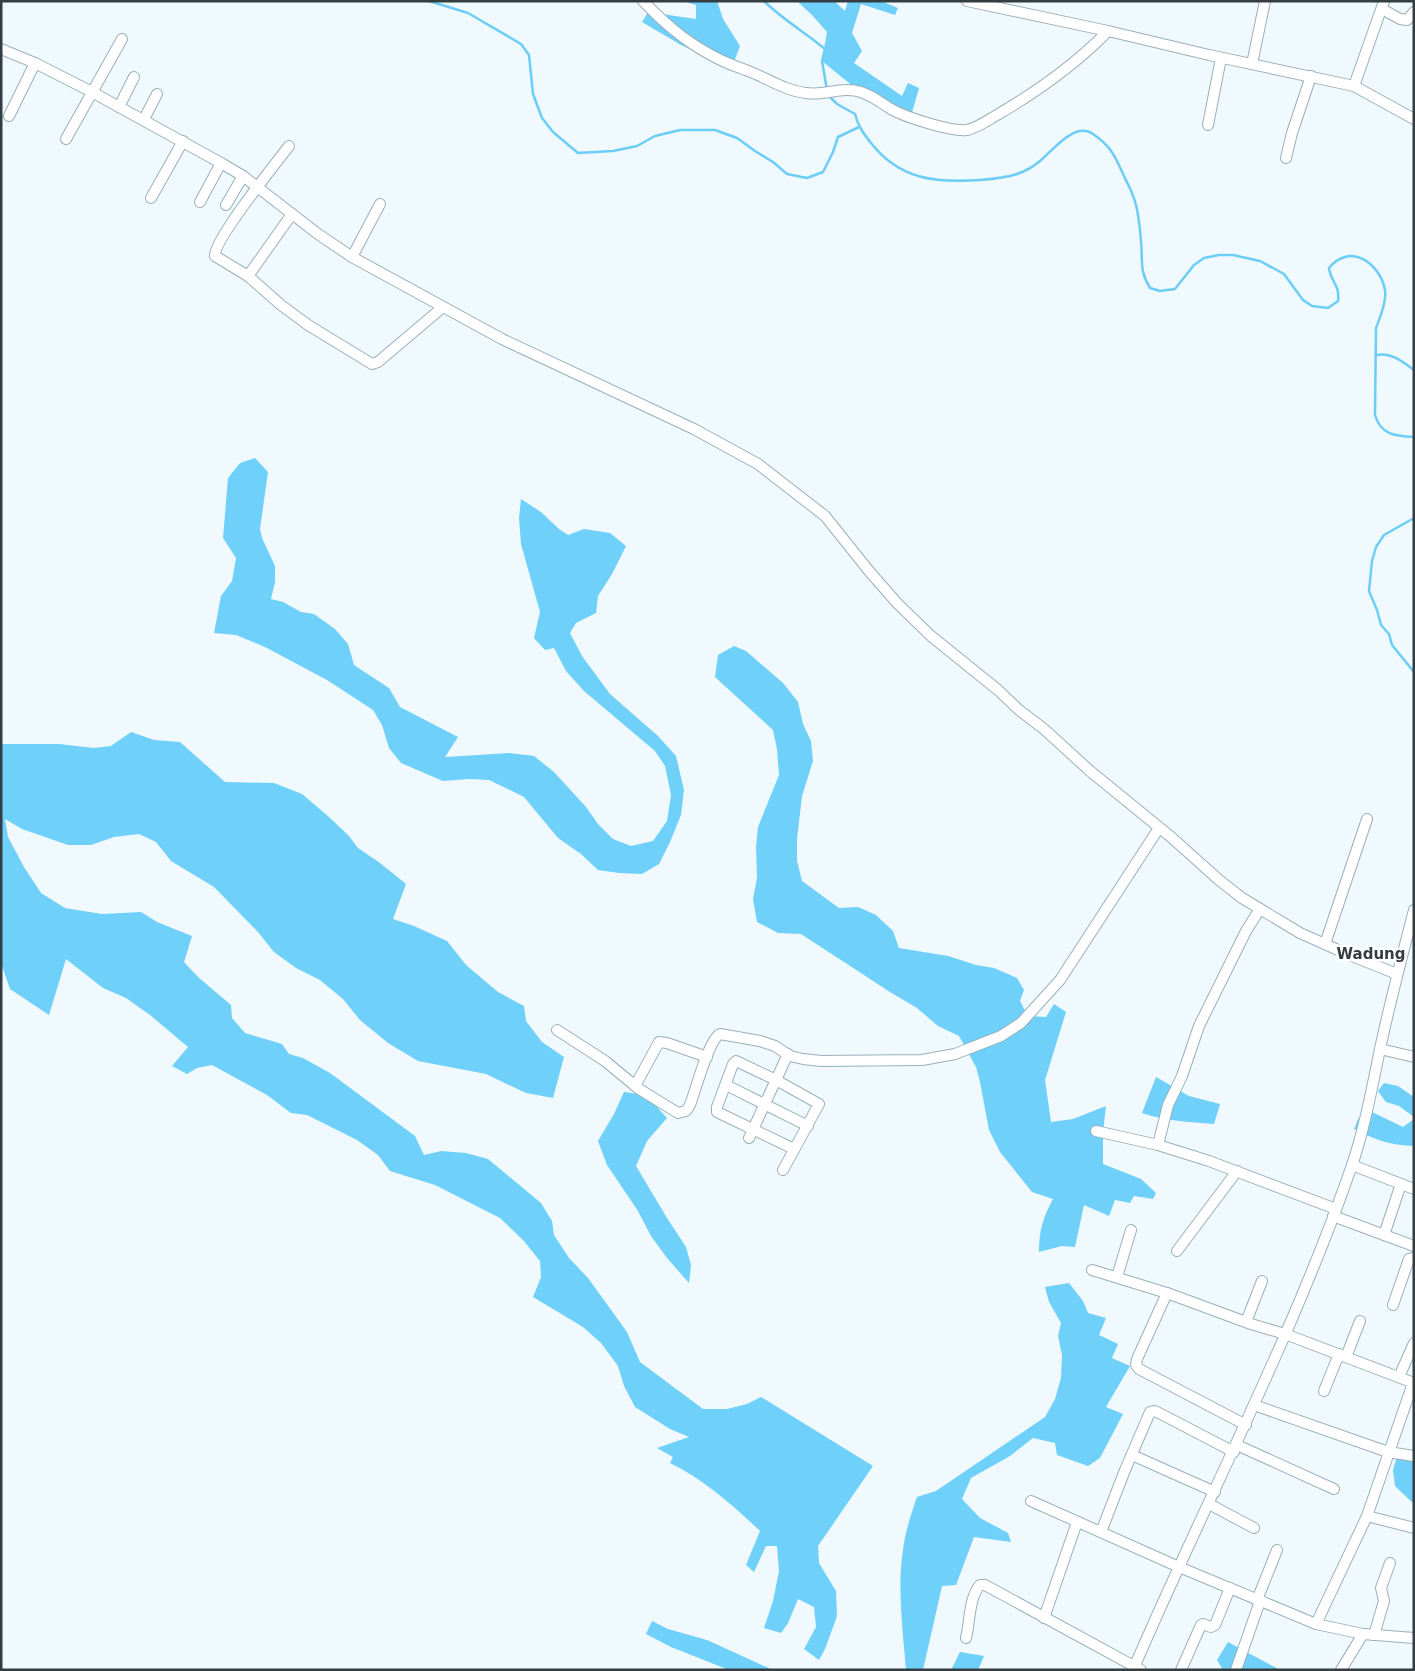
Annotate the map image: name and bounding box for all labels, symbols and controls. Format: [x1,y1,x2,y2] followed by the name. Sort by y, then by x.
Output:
[1337,945,1405,963] district label: Wadung

